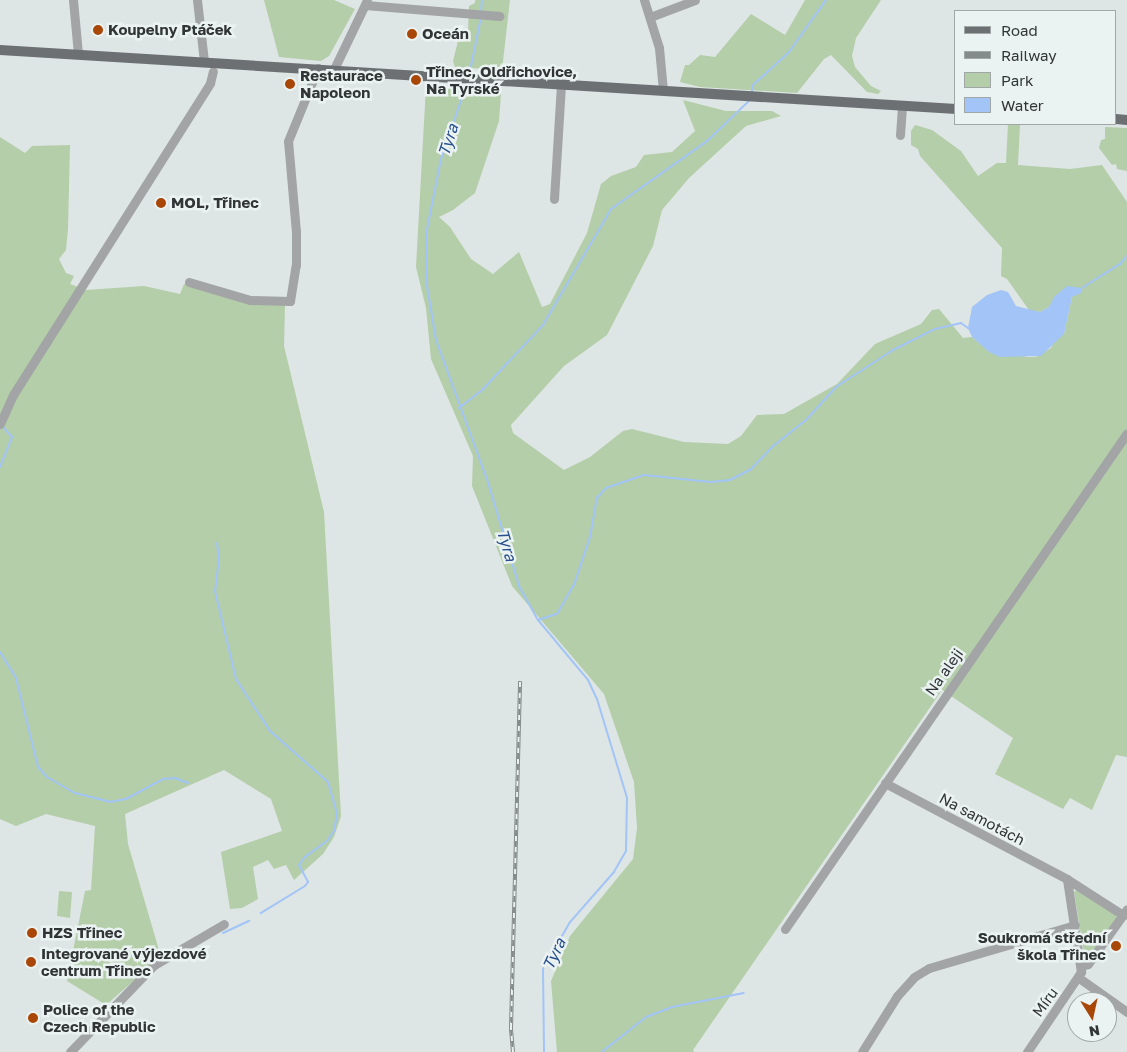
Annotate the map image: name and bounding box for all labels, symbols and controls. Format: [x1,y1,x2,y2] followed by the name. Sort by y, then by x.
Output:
[954,10,1117,125] legend
[108,21,232,39] place label: Koupelny Ptáček
[1001,21,1038,39] text: Road
[92,24,104,36] marker: Koupelny Ptáček
[422,25,469,43] place label: Oceán
[406,28,418,40] marker: Oceán
[1001,46,1057,64] text: Railway
[426,62,577,97] place label: Třinec, Oldřichovice, Na Tyrské
[300,66,383,101] place label: Restaurace Napoleon
[1001,71,1033,89] text: Park
[410,74,422,86] marker: Třinec, Oldřichovice, Na Tyrské
[284,78,296,90] marker: Restaurace Napoleon
[1001,96,1044,114] text: Water
[434,121,462,159] water label: Tyra
[171,194,259,212] place label: MOL, Třinec
[155,197,167,209] marker: MOL, Třinec
[493,527,521,563] water label: Tyra
[921,645,967,699] street label: Na aleji
[936,789,1028,849] street label: Na samotách
[42,924,122,942] place label: HZS Třinec
[26,927,38,939] marker: HZS Třinec
[978,928,1106,963] place label: Soukromá střední škola Třinec
[538,935,570,973] water label: Tyra
[1110,940,1122,952] marker: Soukromá střední škola Třinec
[41,944,207,979] place label: Integrované výjezdové centrum Třinec
[25,956,37,968] marker: Integrované výjezdové centrum Třinec
[1028,984,1062,1020] street label: Míru
[1067,992,1117,1042] north arrow
[43,1000,156,1035] place label: Police of the Czech Republic
[27,1012,39,1024] marker: Police of the Czech Republic
[1088,1022,1101,1041] text: N

